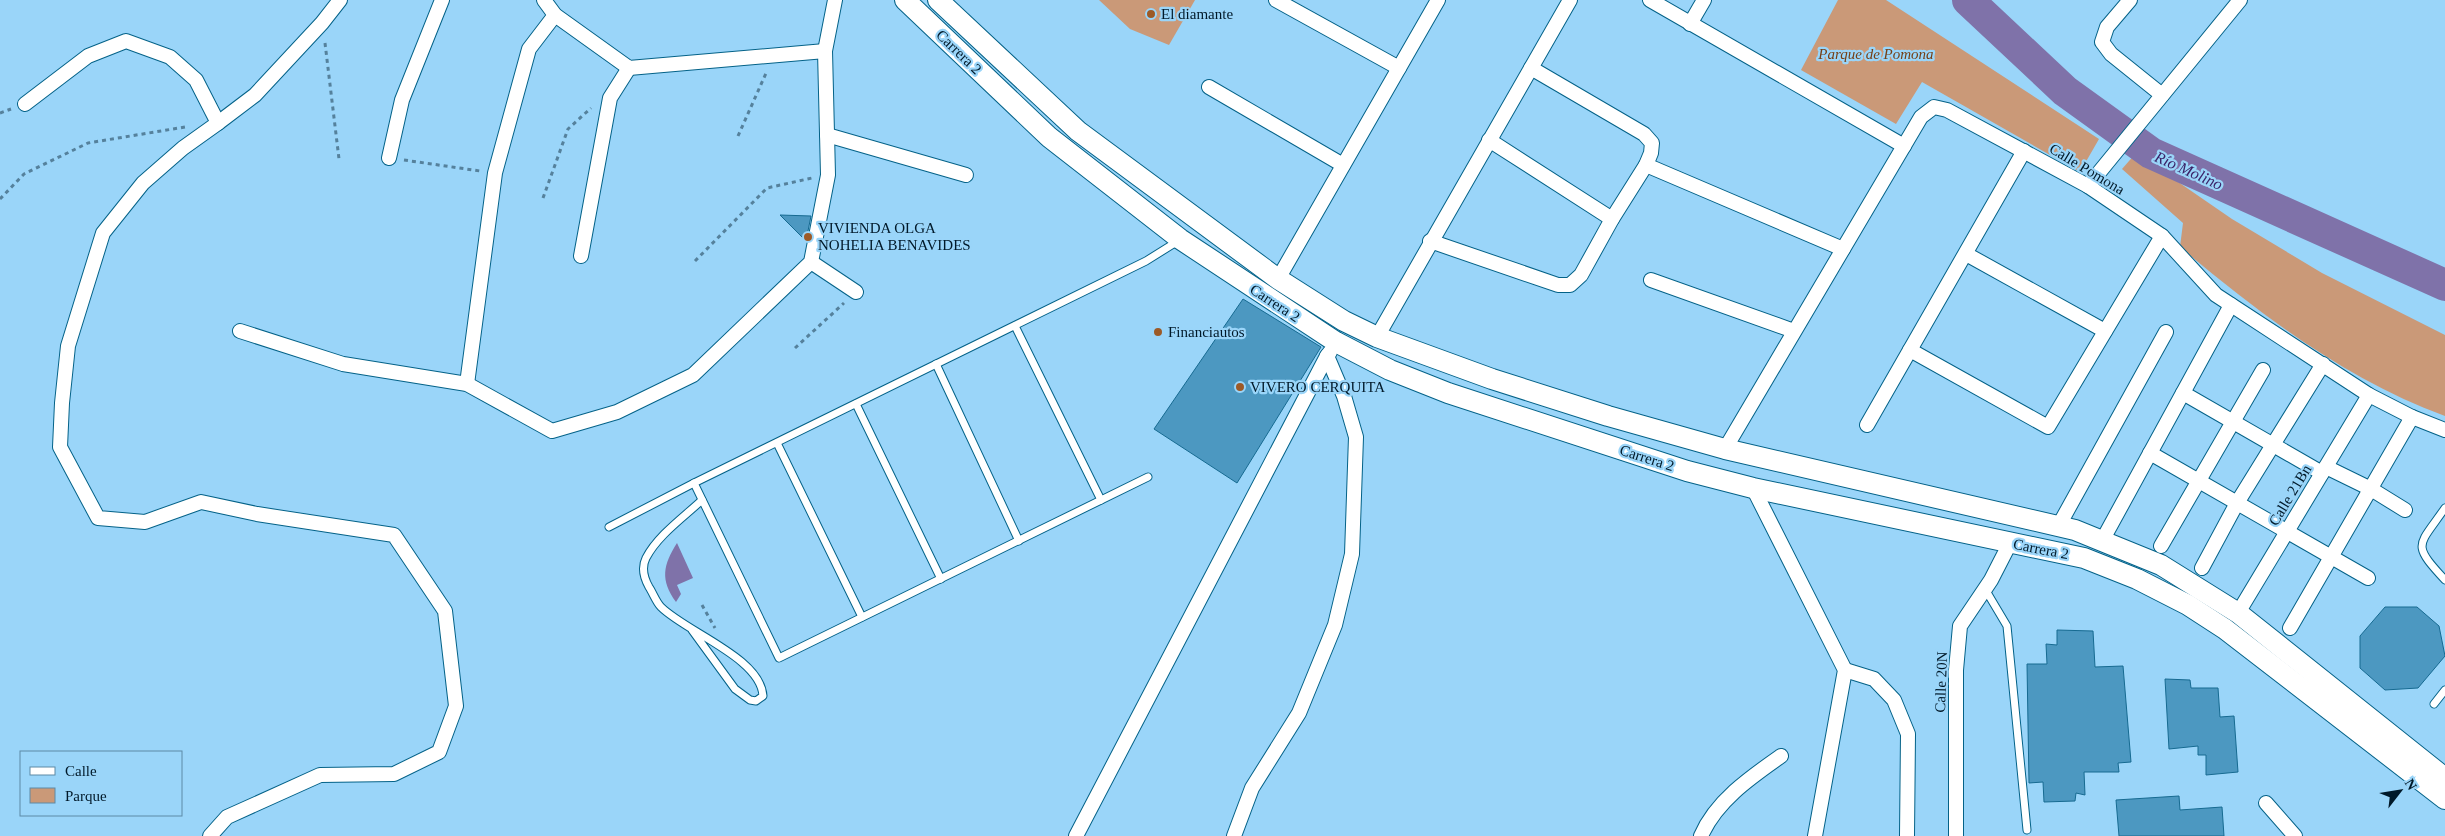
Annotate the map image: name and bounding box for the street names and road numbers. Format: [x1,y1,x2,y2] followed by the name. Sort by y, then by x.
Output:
[933,27,985,77] street label: Carrera 2
[2047,140,2128,198] street label: Calle Pomona
[1247,281,1303,325] street label: Carrera 2
[1618,442,1676,474] street label: Carrera 2
[2266,461,2315,528] street label: Calle 21Bn
[2012,536,2070,562] street label: Carrera 2
[1932,651,1950,713] street label: Calle 20N

